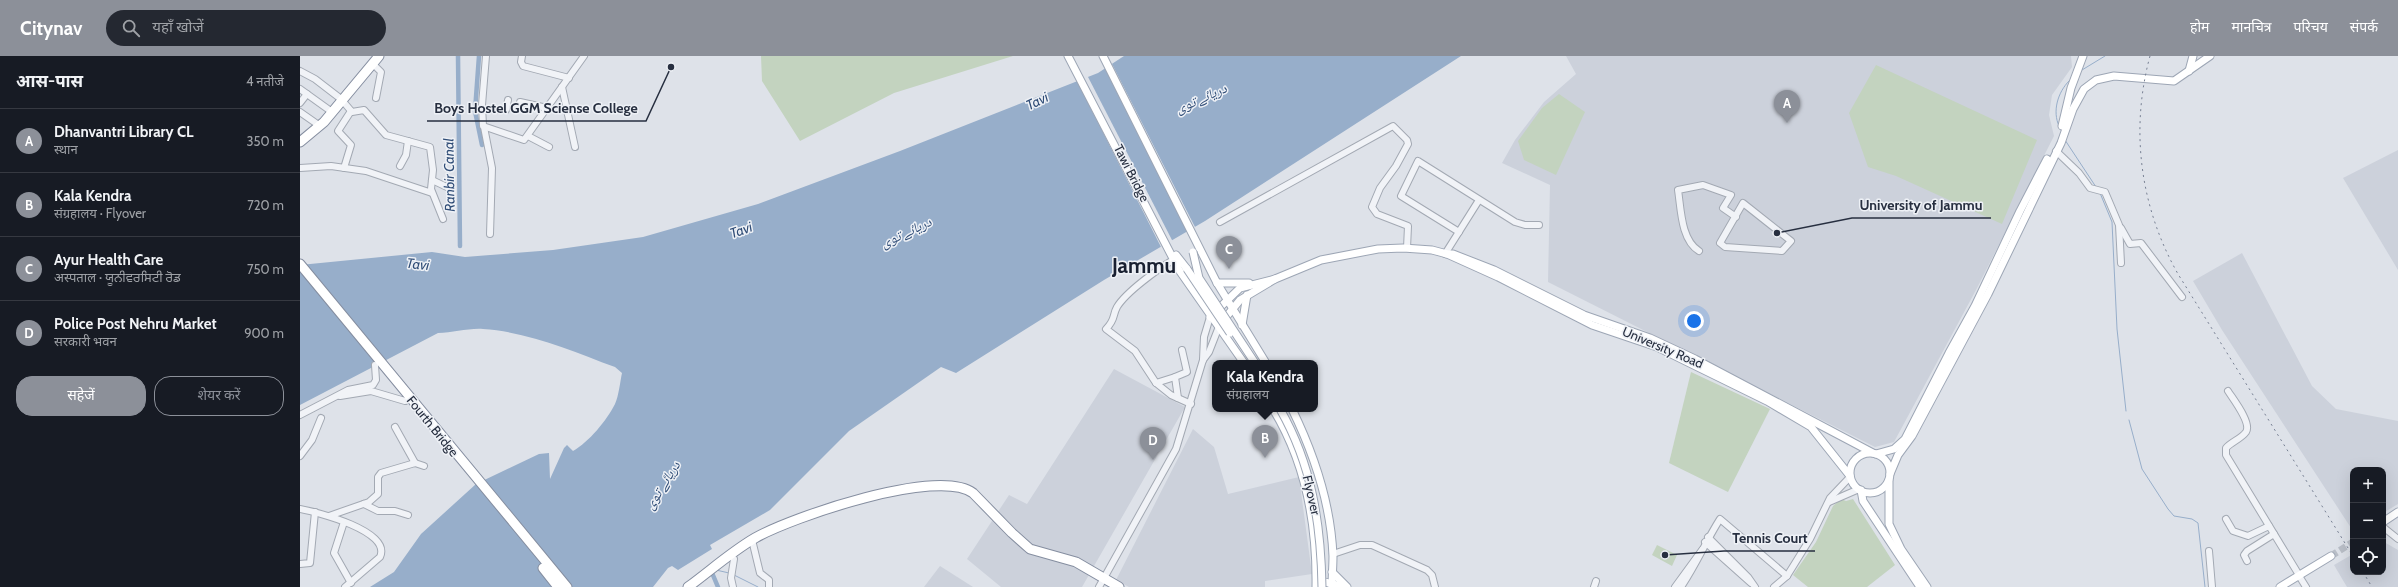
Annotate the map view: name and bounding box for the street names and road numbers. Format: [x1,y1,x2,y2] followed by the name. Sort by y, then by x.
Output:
[1111,142,1153,205] street label: Tawi Bridge
[1620,323,1706,371] street label: University Road
[404,392,463,460] street label: Fourth Bridge
[1300,474,1325,517] street label: Flyover

